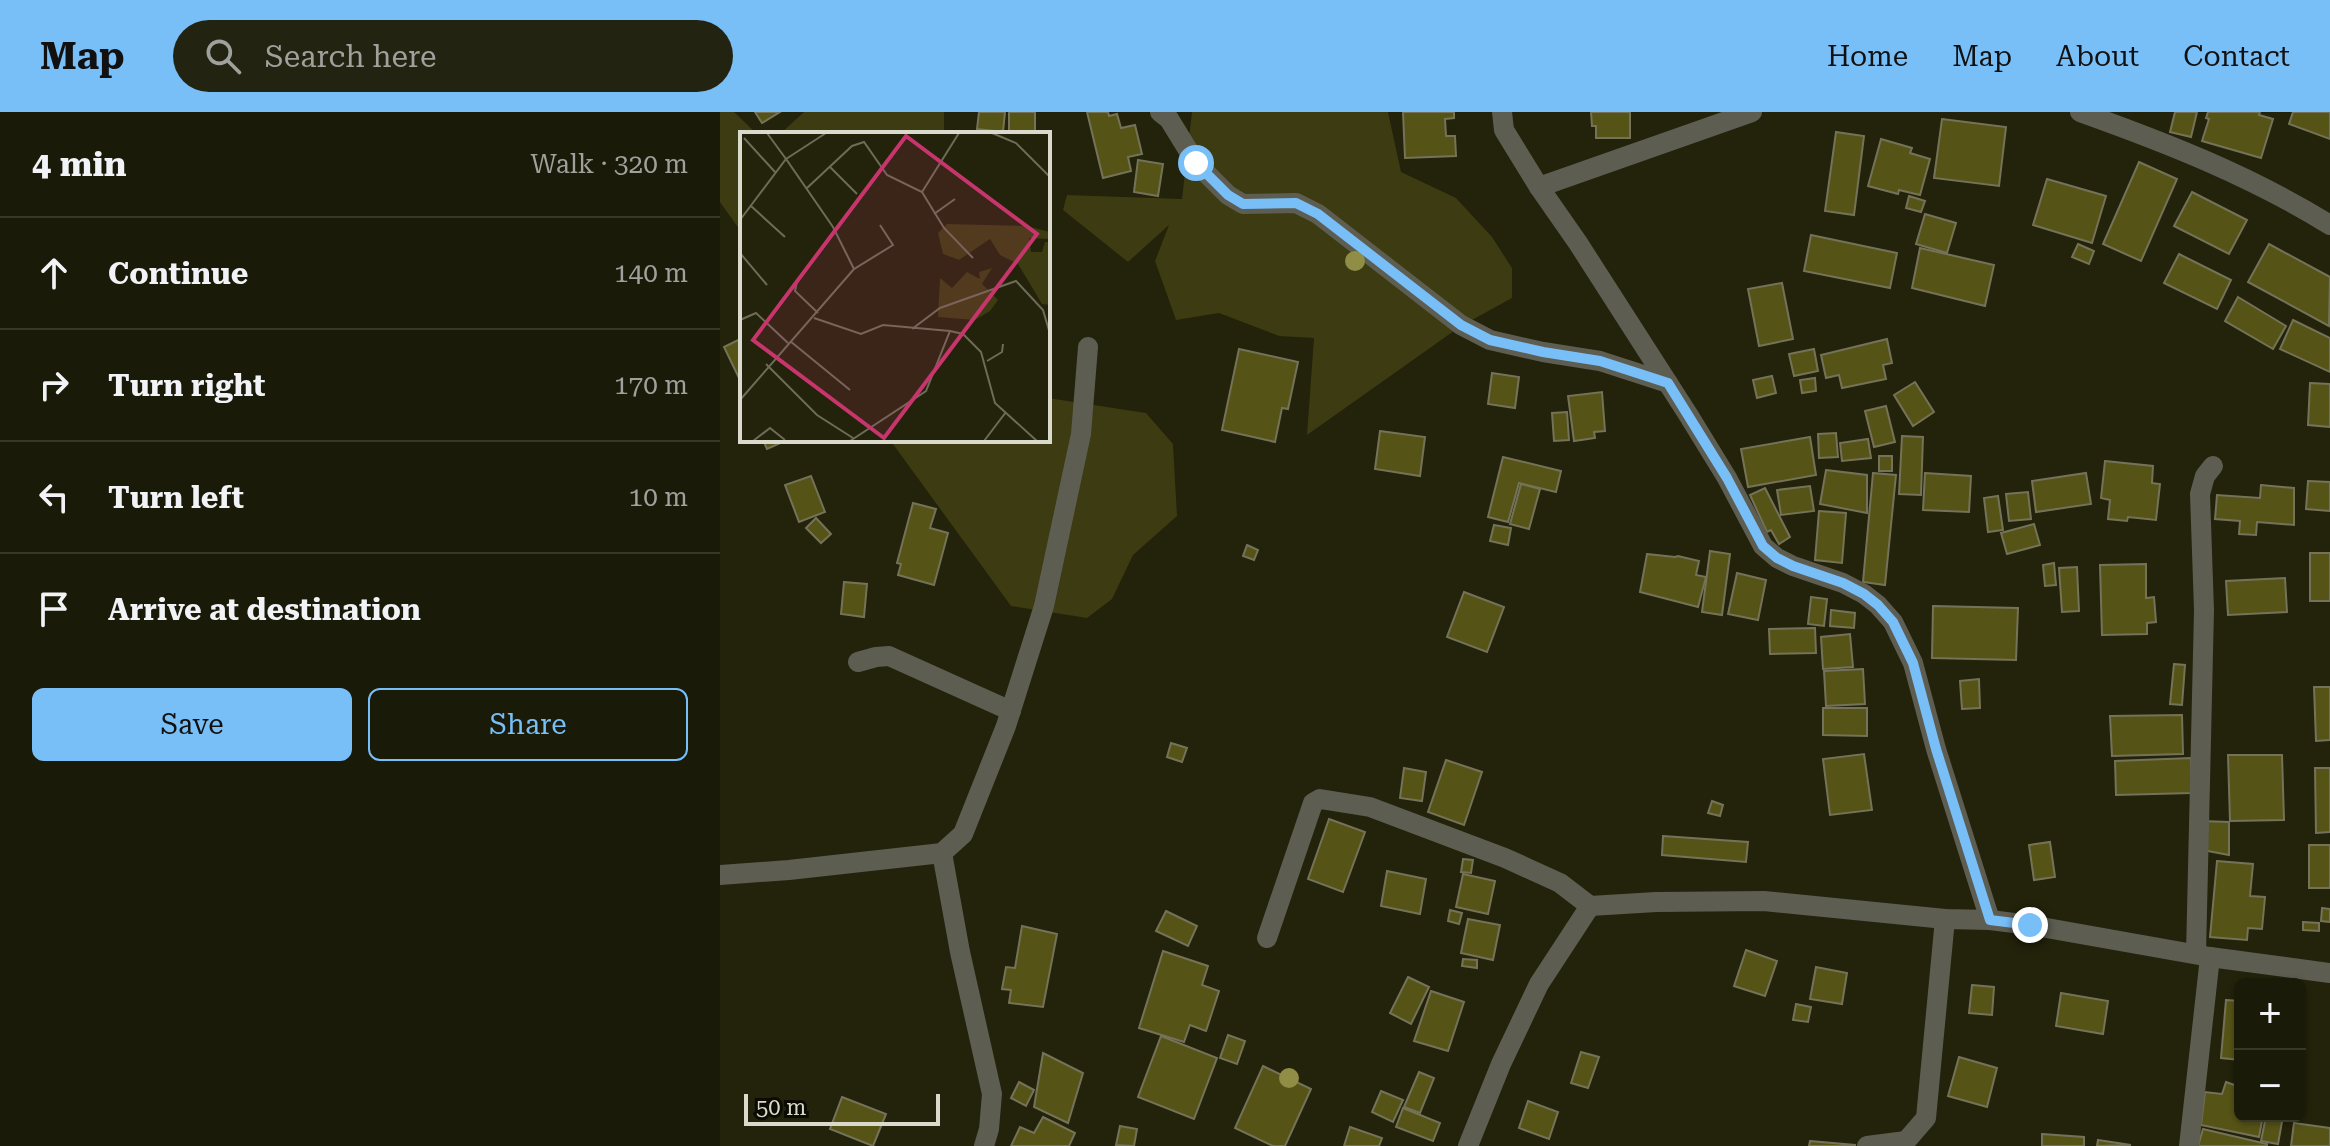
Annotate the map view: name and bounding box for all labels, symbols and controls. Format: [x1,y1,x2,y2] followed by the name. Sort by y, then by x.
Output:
[173,20,733,92] search box
[40,34,125,78] text: Map
[201,34,245,78] icon: search
[265,39,437,74] text: Search here
[1827,40,1908,73] text: Home
[1952,40,2012,73] text: Map
[2056,40,2139,73] text: About
[2183,40,2290,73] text: Contact
[740,132,1050,442] inset map
[32,144,127,184] text: 4 min
[1178,145,1214,181] route start
[530,149,688,179] text: Walk · 320 m
[32,251,76,295] icon: ahead
[108,256,248,291] text: Continue
[614,258,688,288] text: 140 m
[32,363,76,407] icon: right
[108,368,265,403] text: Turn right
[614,370,688,400] text: 170 m
[32,475,76,519] icon: left
[108,480,244,515] text: Turn left
[629,482,688,512] text: 10 m
[32,587,76,631] icon: arrive
[108,592,421,627] text: Arrive at destination
[32,688,352,761] button: Save
[368,688,688,761] button: Share
[2012,907,2048,943] route end
[2234,978,2306,1122] map controls
[2234,978,2306,1050] button: +
[2234,1050,2306,1122] button: −
[744,1090,940,1126] scale bar
[756,1095,806,1120] text: 50 m

